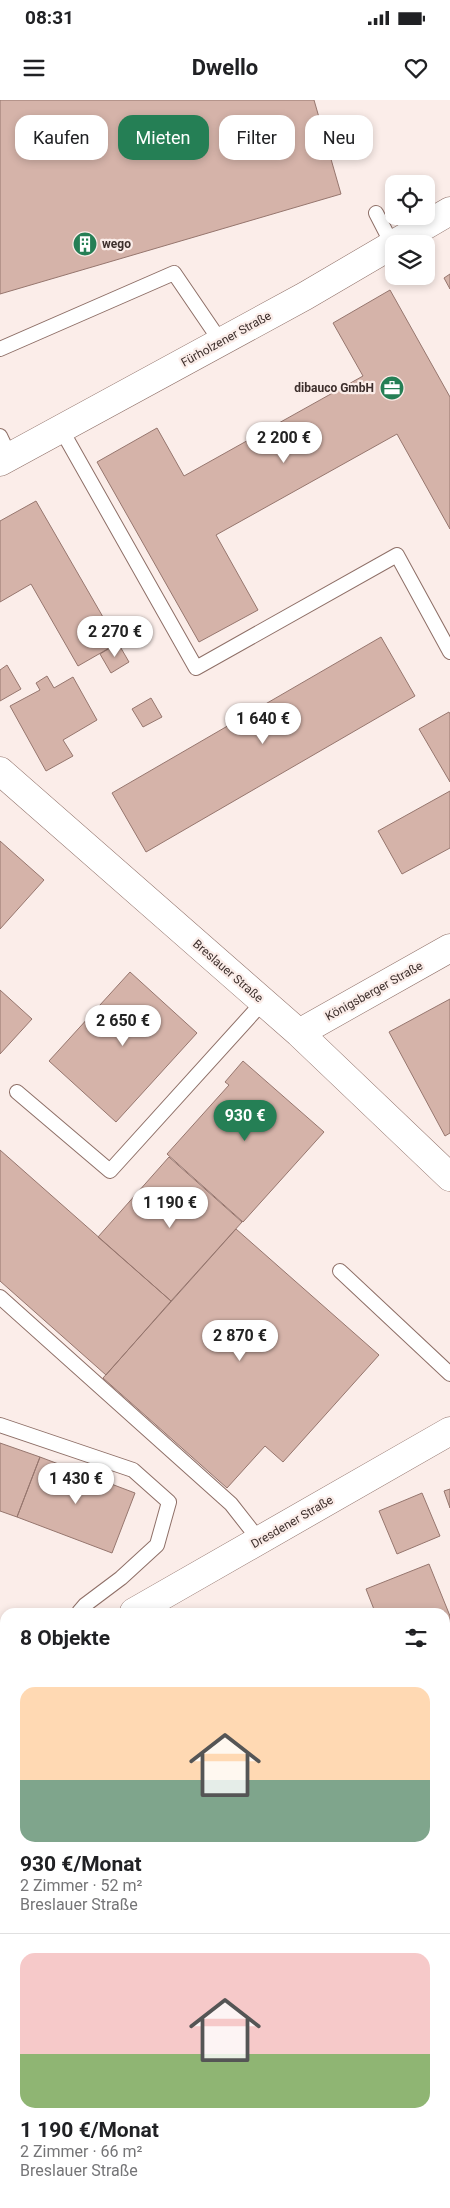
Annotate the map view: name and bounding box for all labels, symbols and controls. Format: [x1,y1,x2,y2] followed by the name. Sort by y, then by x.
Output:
[25,6,74,29] text: 08:31
[20,54,48,82] icon: menu
[402,54,430,82] icon: heart
[192,55,258,80] text: Dwello
[15,115,108,160] chip: Kaufen
[118,115,209,160] chip: Mieten
[219,115,295,160] chip: Filter
[305,115,373,160] chip: Neu
[385,175,435,285] map controls
[385,175,435,225] button: locate
[72,231,98,257] building icon: wego
[385,235,435,285] button: layers
[102,237,131,251] place label: wego
[179,308,273,370] street label: Fürholzener Straße
[379,375,405,401] office icon: dibauco GmbH
[294,381,374,395] place label: dibauco GmbH
[238,422,330,464] pin: 2 200 €
[257,428,311,447] text: 2 200 €
[69,616,161,658] pin: 2 270 €
[88,622,142,641] text: 2 270 €
[217,702,309,745] pin: 1 640 €
[236,709,290,728] text: 1 640 €
[190,937,266,1005] street label: Breslauer Straße
[323,959,425,1023] street label: Königsberger Straße
[77,1004,169,1047] pin: 2 650 €
[96,1011,150,1030] text: 2 650 €
[210,1100,280,1142] pin: 930 €
[225,1106,265,1125] text: 930 €
[124,1186,216,1229] pin: 1 190 €
[143,1193,197,1212] text: 1 190 €
[194,1320,286,1362] pin: 2 870 €
[213,1326,267,1345] text: 2 870 €
[30,1462,122,1505] pin: 1 430 €
[49,1469,103,1488] text: 1 430 €
[248,1493,336,1551] street label: Dresdener Straße
[402,1624,430,1652] icon: filters
[20,1626,110,1650] text: 8 Objekte
[180,1720,270,1810] icon: home
[20,1852,142,1876] text: 930 €/Monat
[20,1876,142,1895] text: 2 Zimmer · 52 m²
[20,1895,138,1914] text: Breslauer Straße
[180,1985,270,2075] icon: home
[20,2118,159,2142] text: 1 190 €/Monat
[20,2142,142,2161] text: 2 Zimmer · 66 m²
[20,2161,138,2180] text: Breslauer Straße

